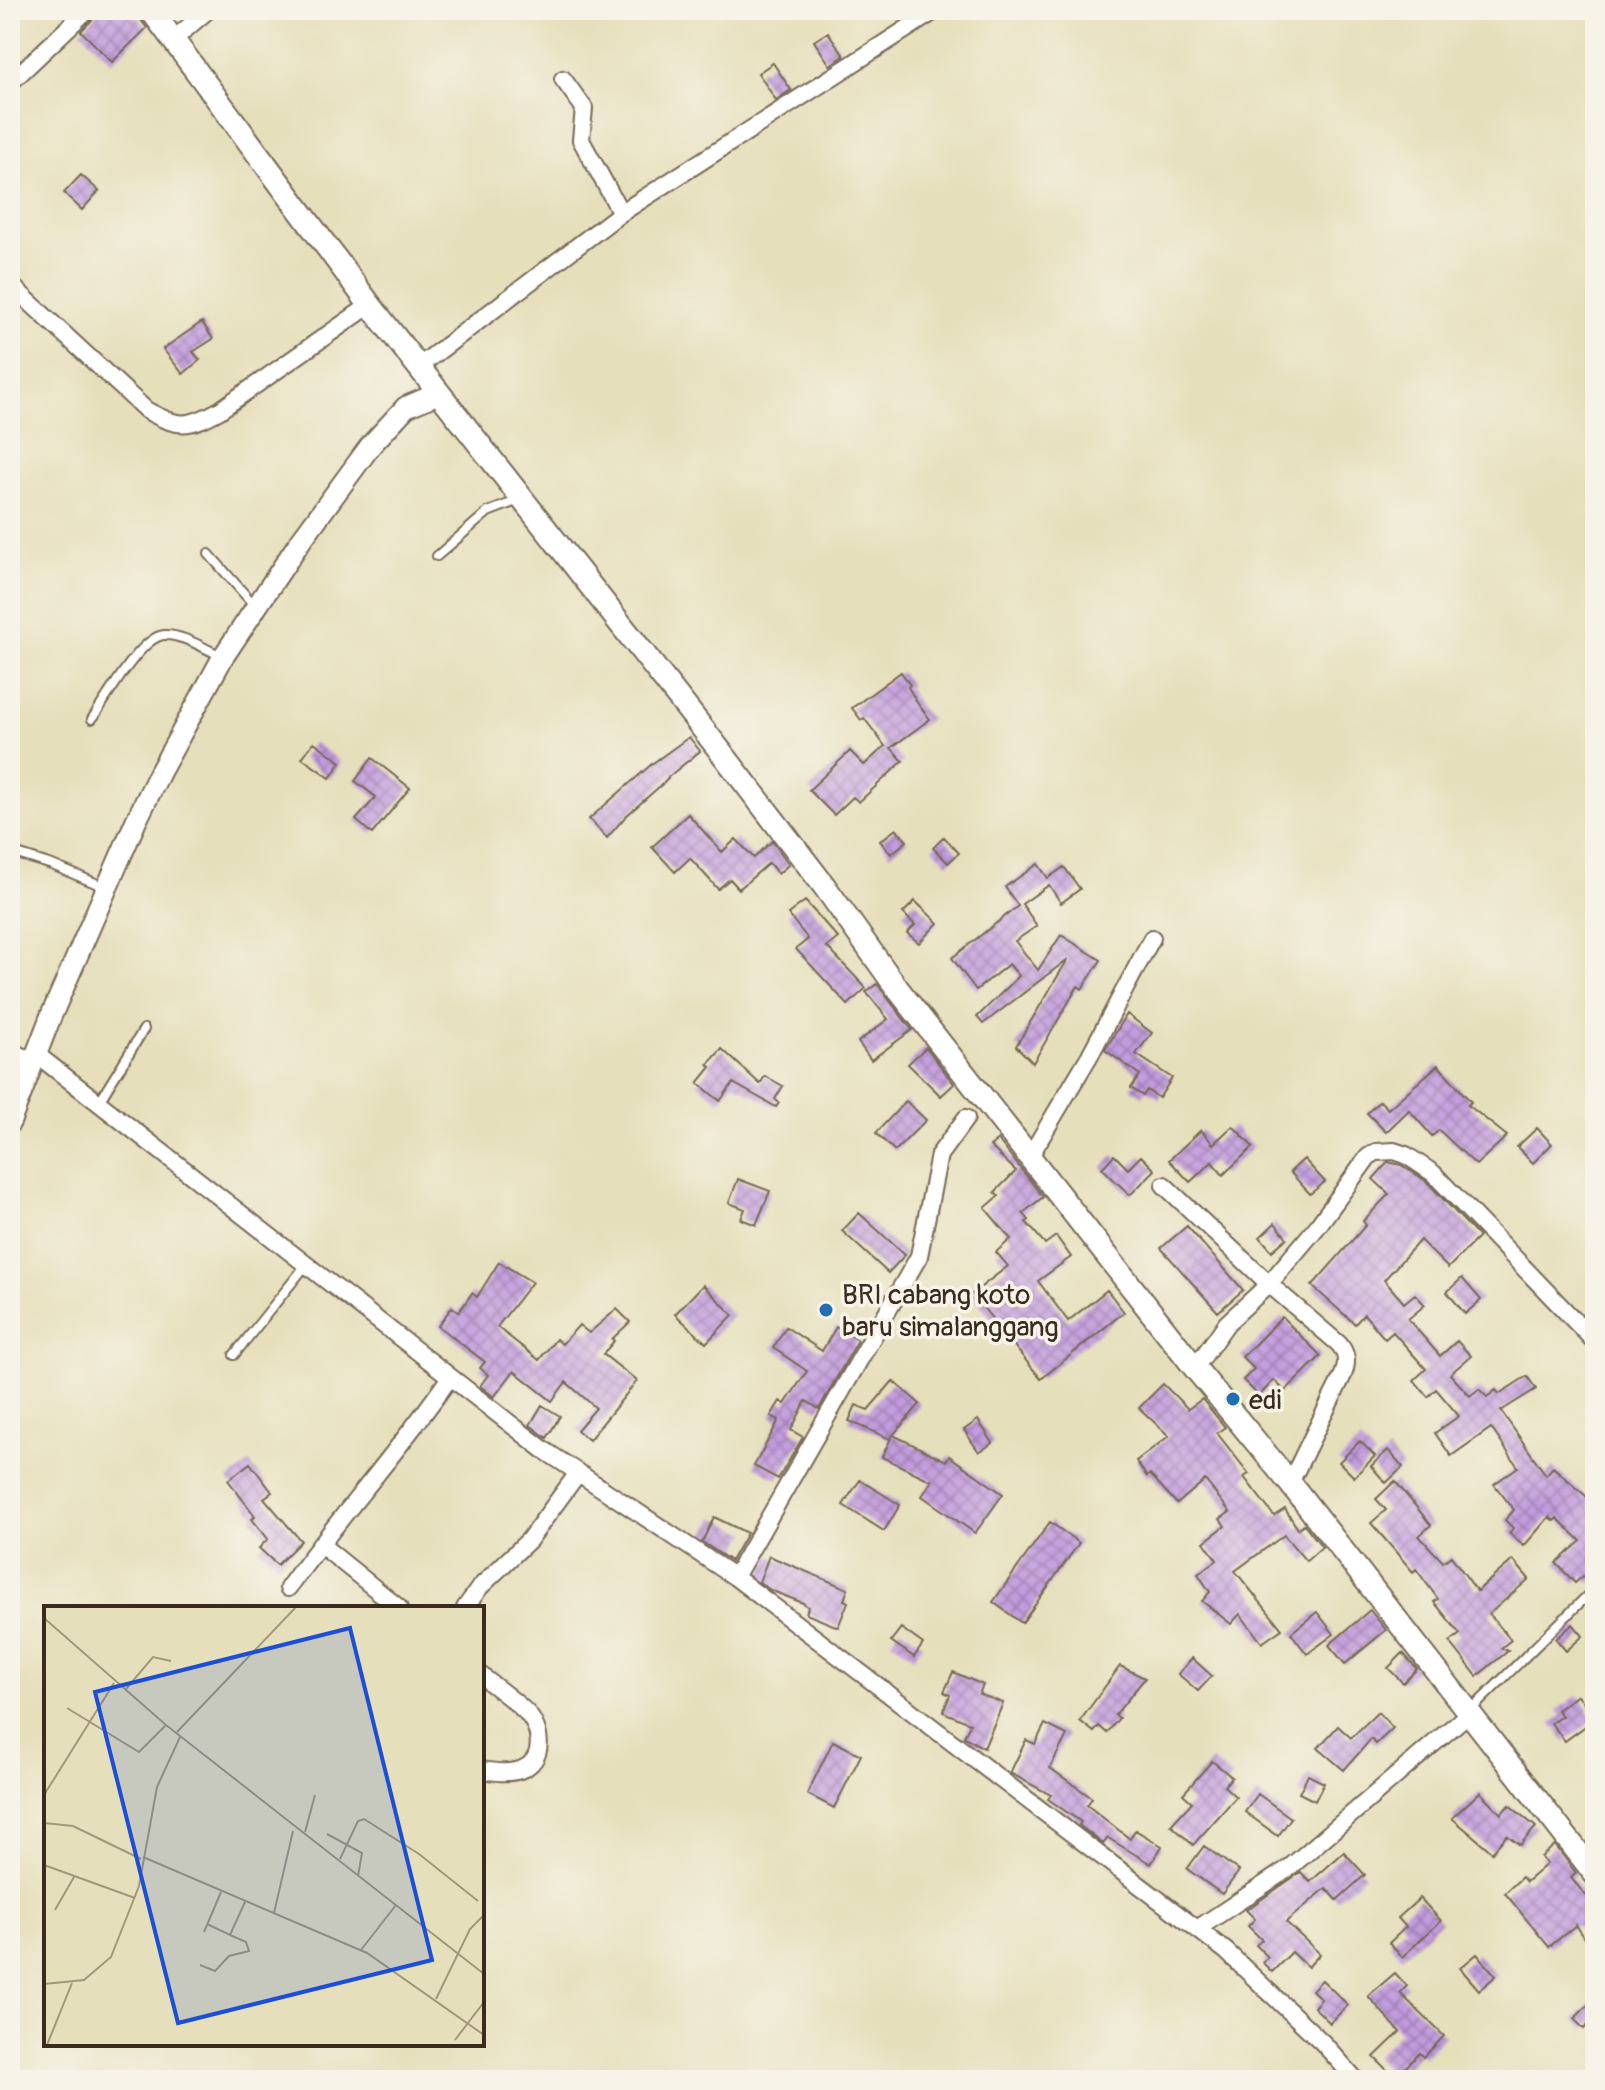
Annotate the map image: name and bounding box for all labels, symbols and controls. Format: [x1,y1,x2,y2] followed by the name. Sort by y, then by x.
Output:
[842,1278,1059,1345] place label: BRI cabang koto baru simalanggang
[817,1301,835,1319] marker: BRI cabang koto baru simalanggang
[1249,1383,1282,1418] place label: edi
[1224,1390,1242,1408] marker: edi
[44,1606,484,2046] inset map

